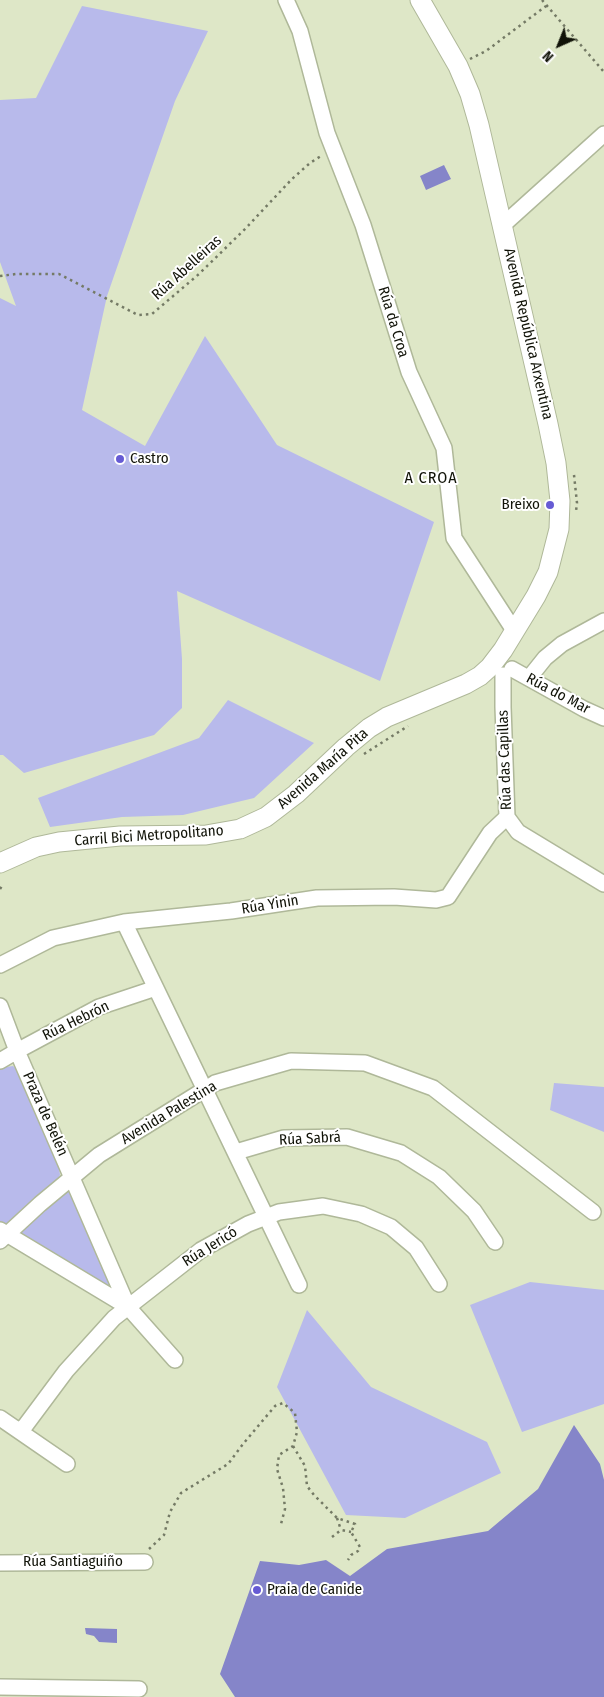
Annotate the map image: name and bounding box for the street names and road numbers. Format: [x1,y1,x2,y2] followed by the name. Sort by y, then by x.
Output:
[148,232,226,304] street label: Rúa Abelleiras
[500,247,556,421] street label: Avenida República Arxentina
[374,284,412,360] street label: Rúa da Croa
[523,670,593,718] street label: Rúa do Mar
[494,710,516,810] street label: Rúa das Capillas
[274,725,372,813] street label: Avenida María Pita
[74,822,224,850] street label: Carril Bici Metropolitano
[240,892,300,918] street label: Rúa Yinin
[40,997,112,1045] street label: Rúa Hebrón
[18,1069,72,1159] street label: Praza de Belén
[118,1077,220,1149] street label: Avenida Palestina
[279,1128,341,1150] street label: Rúa Sabrá
[179,1223,241,1271] street label: Rúa Jericó
[23,1553,123,1571] street label: Rúa Santiaguiño

